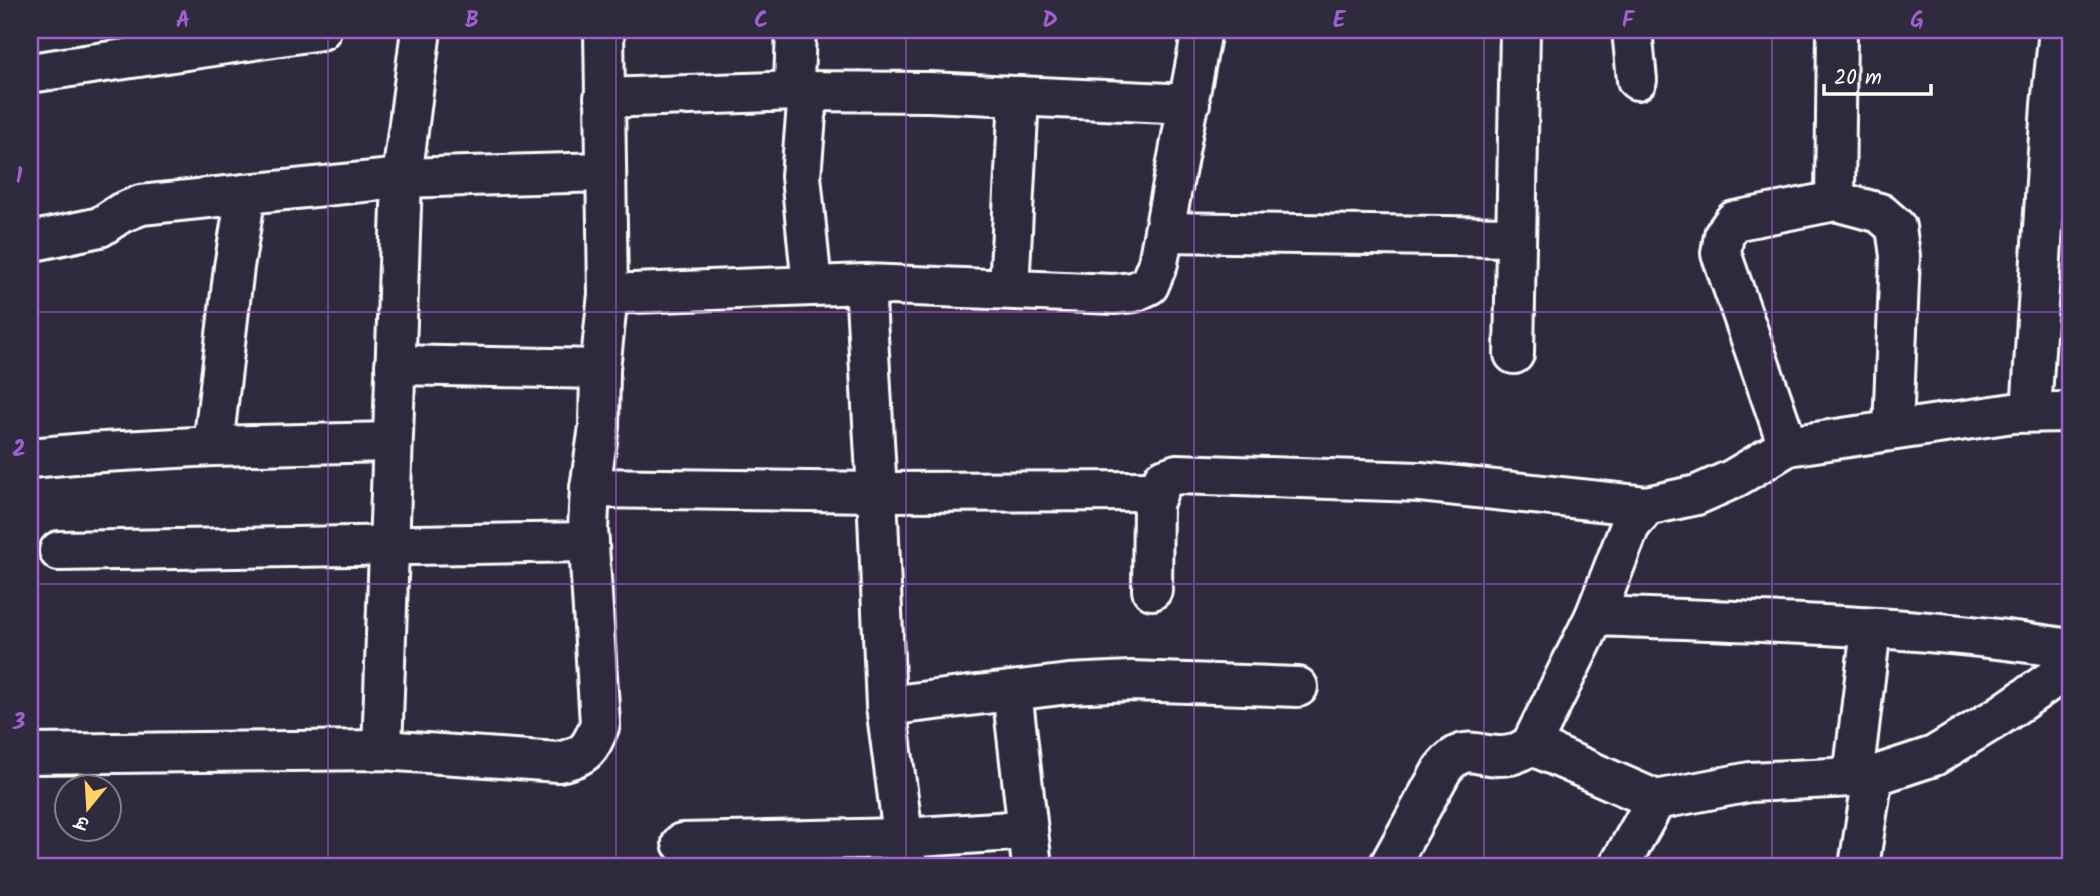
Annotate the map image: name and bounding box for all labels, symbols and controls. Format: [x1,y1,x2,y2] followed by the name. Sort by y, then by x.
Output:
[176,3,190,39] text: A
[465,3,479,39] text: B
[754,3,768,39] text: C
[1042,3,1058,39] text: D
[1333,3,1347,39] text: E
[1622,3,1636,39] text: F
[1910,3,1924,39] text: G
[1824,52,1930,96] scale bar
[1834,62,1882,95] text: 20 m
[16,159,23,195] text: 1
[12,432,26,468] text: 2
[12,705,26,741] text: 3
[52,774,122,844] north arrow
[69,805,94,838] text: उ

